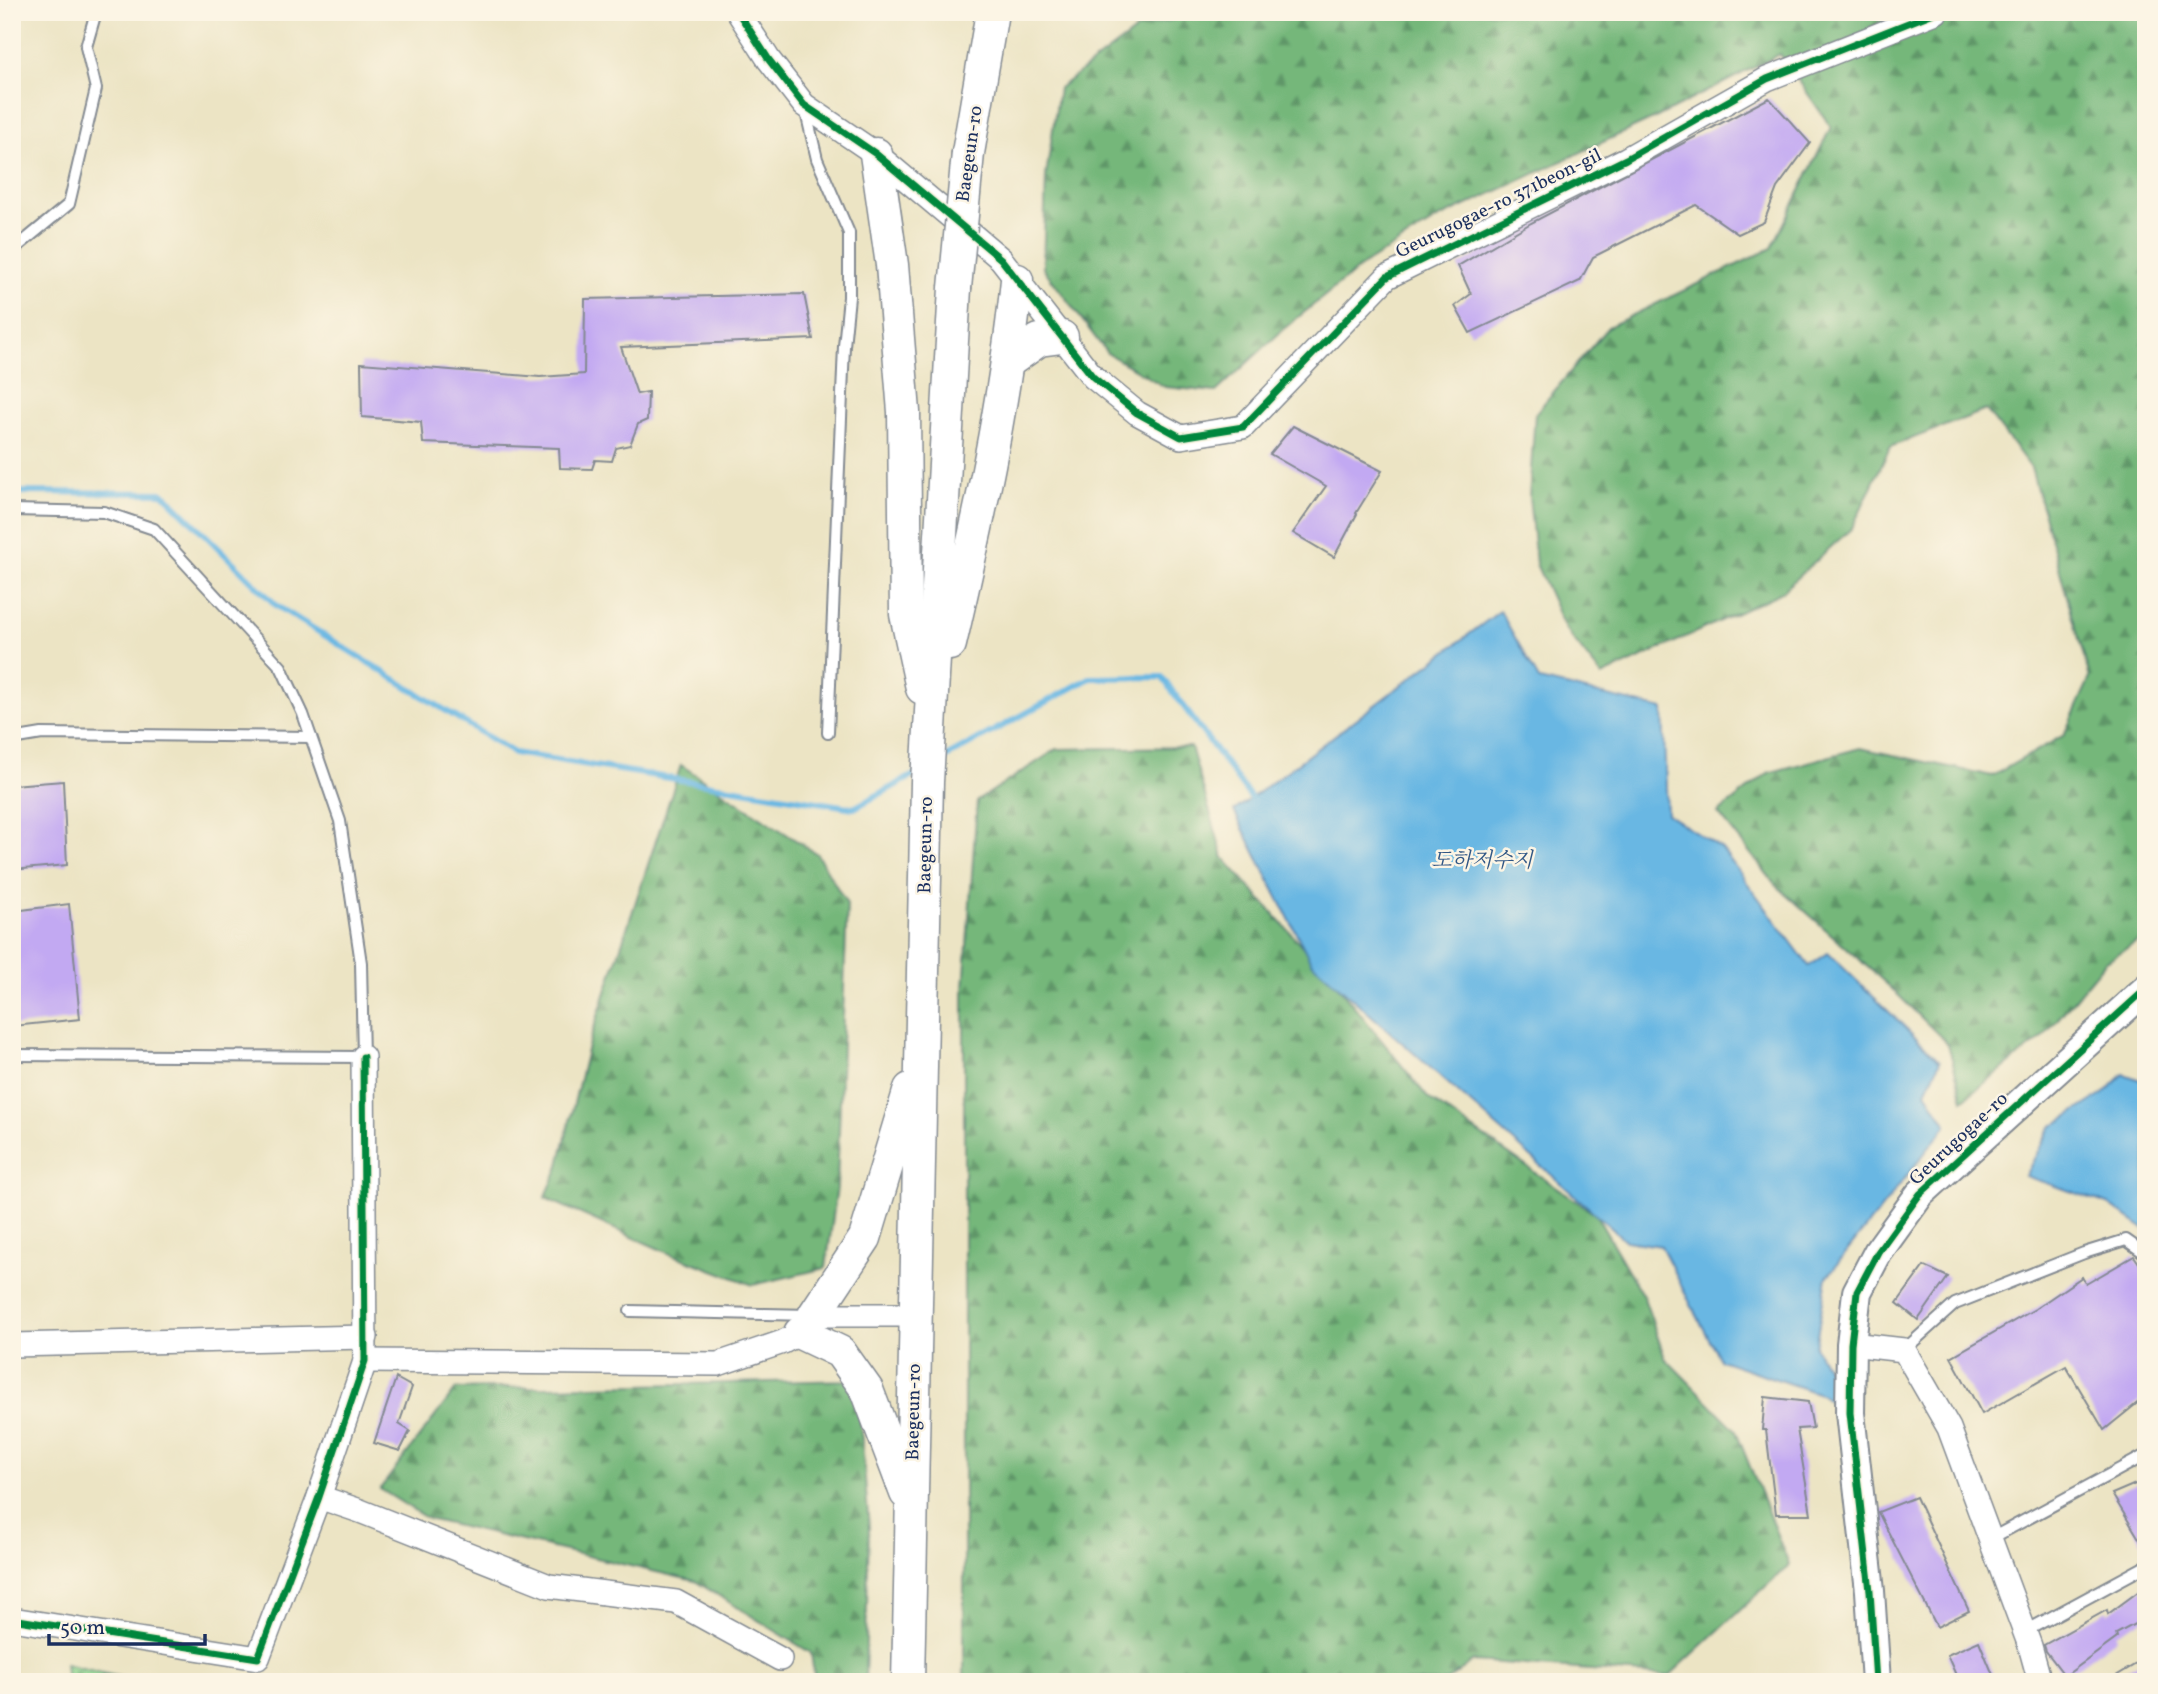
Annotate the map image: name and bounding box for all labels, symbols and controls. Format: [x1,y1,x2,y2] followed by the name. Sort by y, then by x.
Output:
[950,104,990,204] street label: Baegeun-ro
[1392,143,1607,265] street label: Geurugogae-ro 371beon-gil
[912,796,940,894] street label: Baegeun-ro
[1431,847,1534,876] water label: 도하저수지
[1904,1086,2014,1192] street label: Geurugogae-ro
[900,1363,928,1461] street label: Baegeun-ro
[49,1603,205,1647] scale bar
[60,1614,105,1643] text: 50 m

